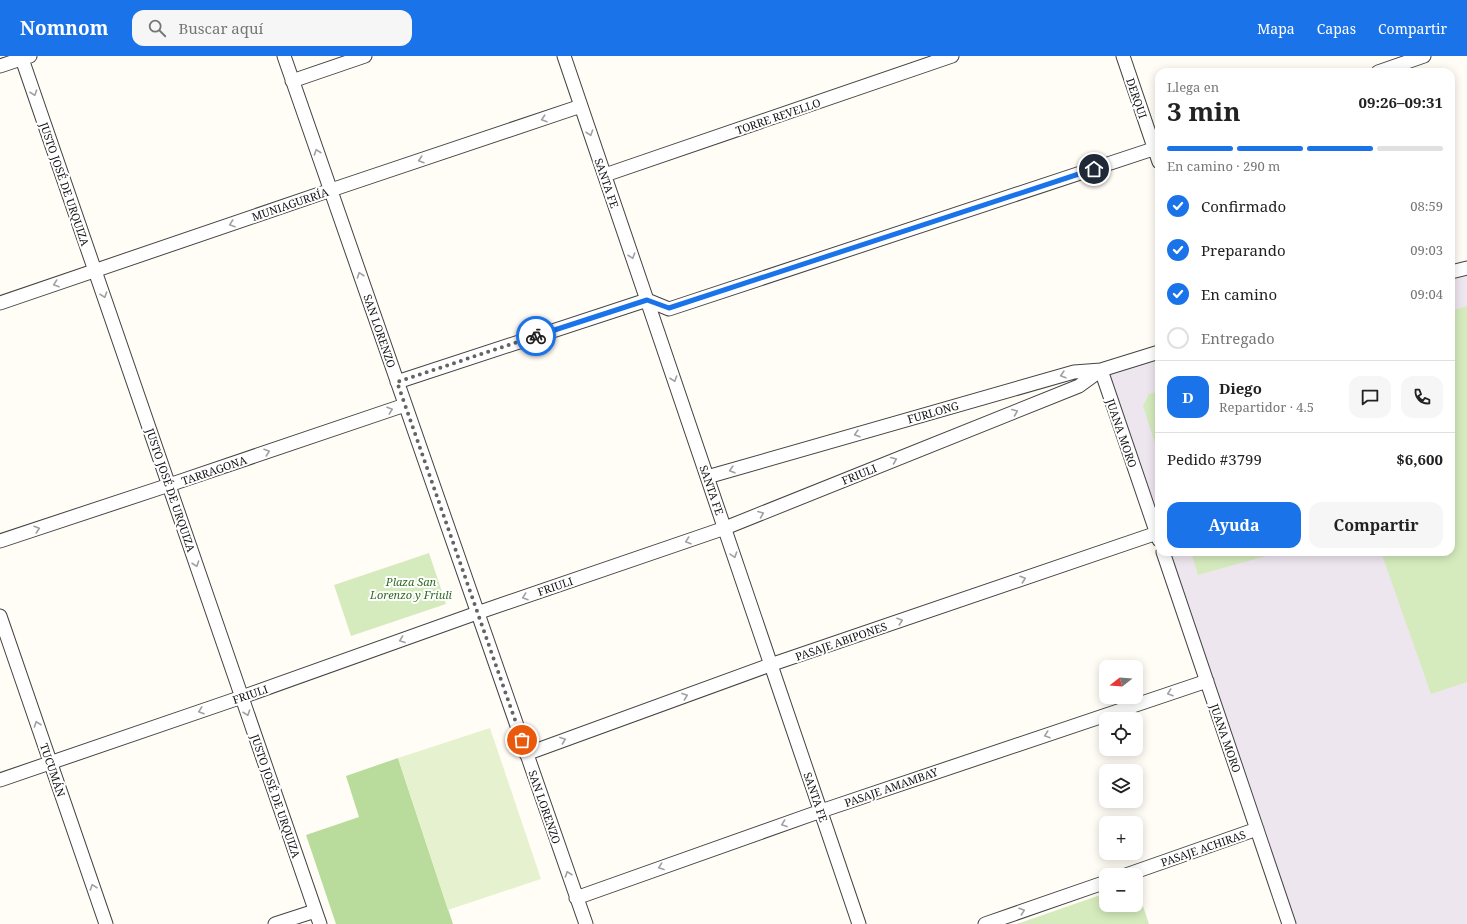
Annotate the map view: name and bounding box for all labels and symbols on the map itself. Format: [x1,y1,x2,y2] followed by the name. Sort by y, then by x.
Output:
[1123,76,1151,120] street label: DERQUI
[29,89,37,96] one-way arrow
[734,94,822,138] street label: TORRE REVELLO
[541,114,548,122] one-way arrow
[36,119,93,248] street label: JUSTO JOSÉ DE URQUIZA
[586,129,594,136] one-way arrow
[314,149,322,156] one-way arrow
[1077,152,1111,186] pin
[418,155,425,164] one-way arrow
[591,156,623,210] street label: SANTA FE
[250,184,331,224] street label: MUNIAGURRÍA
[228,219,235,228] one-way arrow
[627,252,636,259] one-way arrow
[356,272,365,279] one-way arrow
[52,279,59,288] one-way arrow
[99,292,107,299] one-way arrow
[360,292,400,370] street label: SAN LORENZO
[516,316,556,356] courier
[1060,370,1067,379] one-way arrow
[669,375,678,382] one-way arrow
[1103,396,1141,469] street label: JUANA MORO
[906,397,961,426] street label: FURLONG
[386,406,393,415] one-way arrow
[1011,409,1019,417] one-way arrow
[142,425,199,554] street label: JUSTO JOSÉ DE URQUIZA
[854,429,861,438] one-way arrow
[263,448,270,457] one-way arrow
[179,452,249,488] street label: TARRAGONA
[891,457,898,465] one-way arrow
[839,460,879,488] street label: FRIULI
[696,463,728,517] street label: SANTA FE
[729,465,736,474] one-way arrow
[757,510,764,518] one-way arrow
[33,525,40,534] one-way arrow
[684,536,691,544] one-way arrow
[729,551,737,558] one-way arrow
[191,560,200,567] one-way arrow
[535,573,575,599] street label: FRIULI
[369,574,453,602] park label: Plaza San Lorenzo y Friuli
[1019,575,1026,584] one-way arrow
[522,592,529,600] one-way arrow
[896,617,903,626] one-way arrow
[793,618,889,664] street label: PASAJE ABIPONES
[399,635,406,643] one-way arrow
[1099,660,1143,704] north arrow
[230,681,270,707] street label: FRIULI
[1166,688,1173,697] one-way arrow
[682,693,689,701] one-way arrow
[1207,701,1245,774] street label: JUANA MORO
[197,707,204,715] one-way arrow
[243,710,251,717] one-way arrow
[34,721,42,728] one-way arrow
[505,723,539,757] pin
[1043,730,1050,738] one-way arrow
[247,731,304,860] street label: JUSTO JOSÉ DE URQUIZA
[560,737,567,745] one-way arrow
[37,741,69,799] street label: TUCUMÁN
[842,764,940,810] street label: PASAJE AMAMBAY
[525,768,565,846] street label: SAN LORENZO
[800,770,832,824] street label: SANTA FE
[780,819,787,828] one-way arrow
[1158,826,1248,870] street label: PASAJE ACHIRAS
[658,863,665,871] one-way arrow
[564,871,573,878] one-way arrow
[90,884,98,891] one-way arrow
[1018,907,1025,916] one-way arrow

